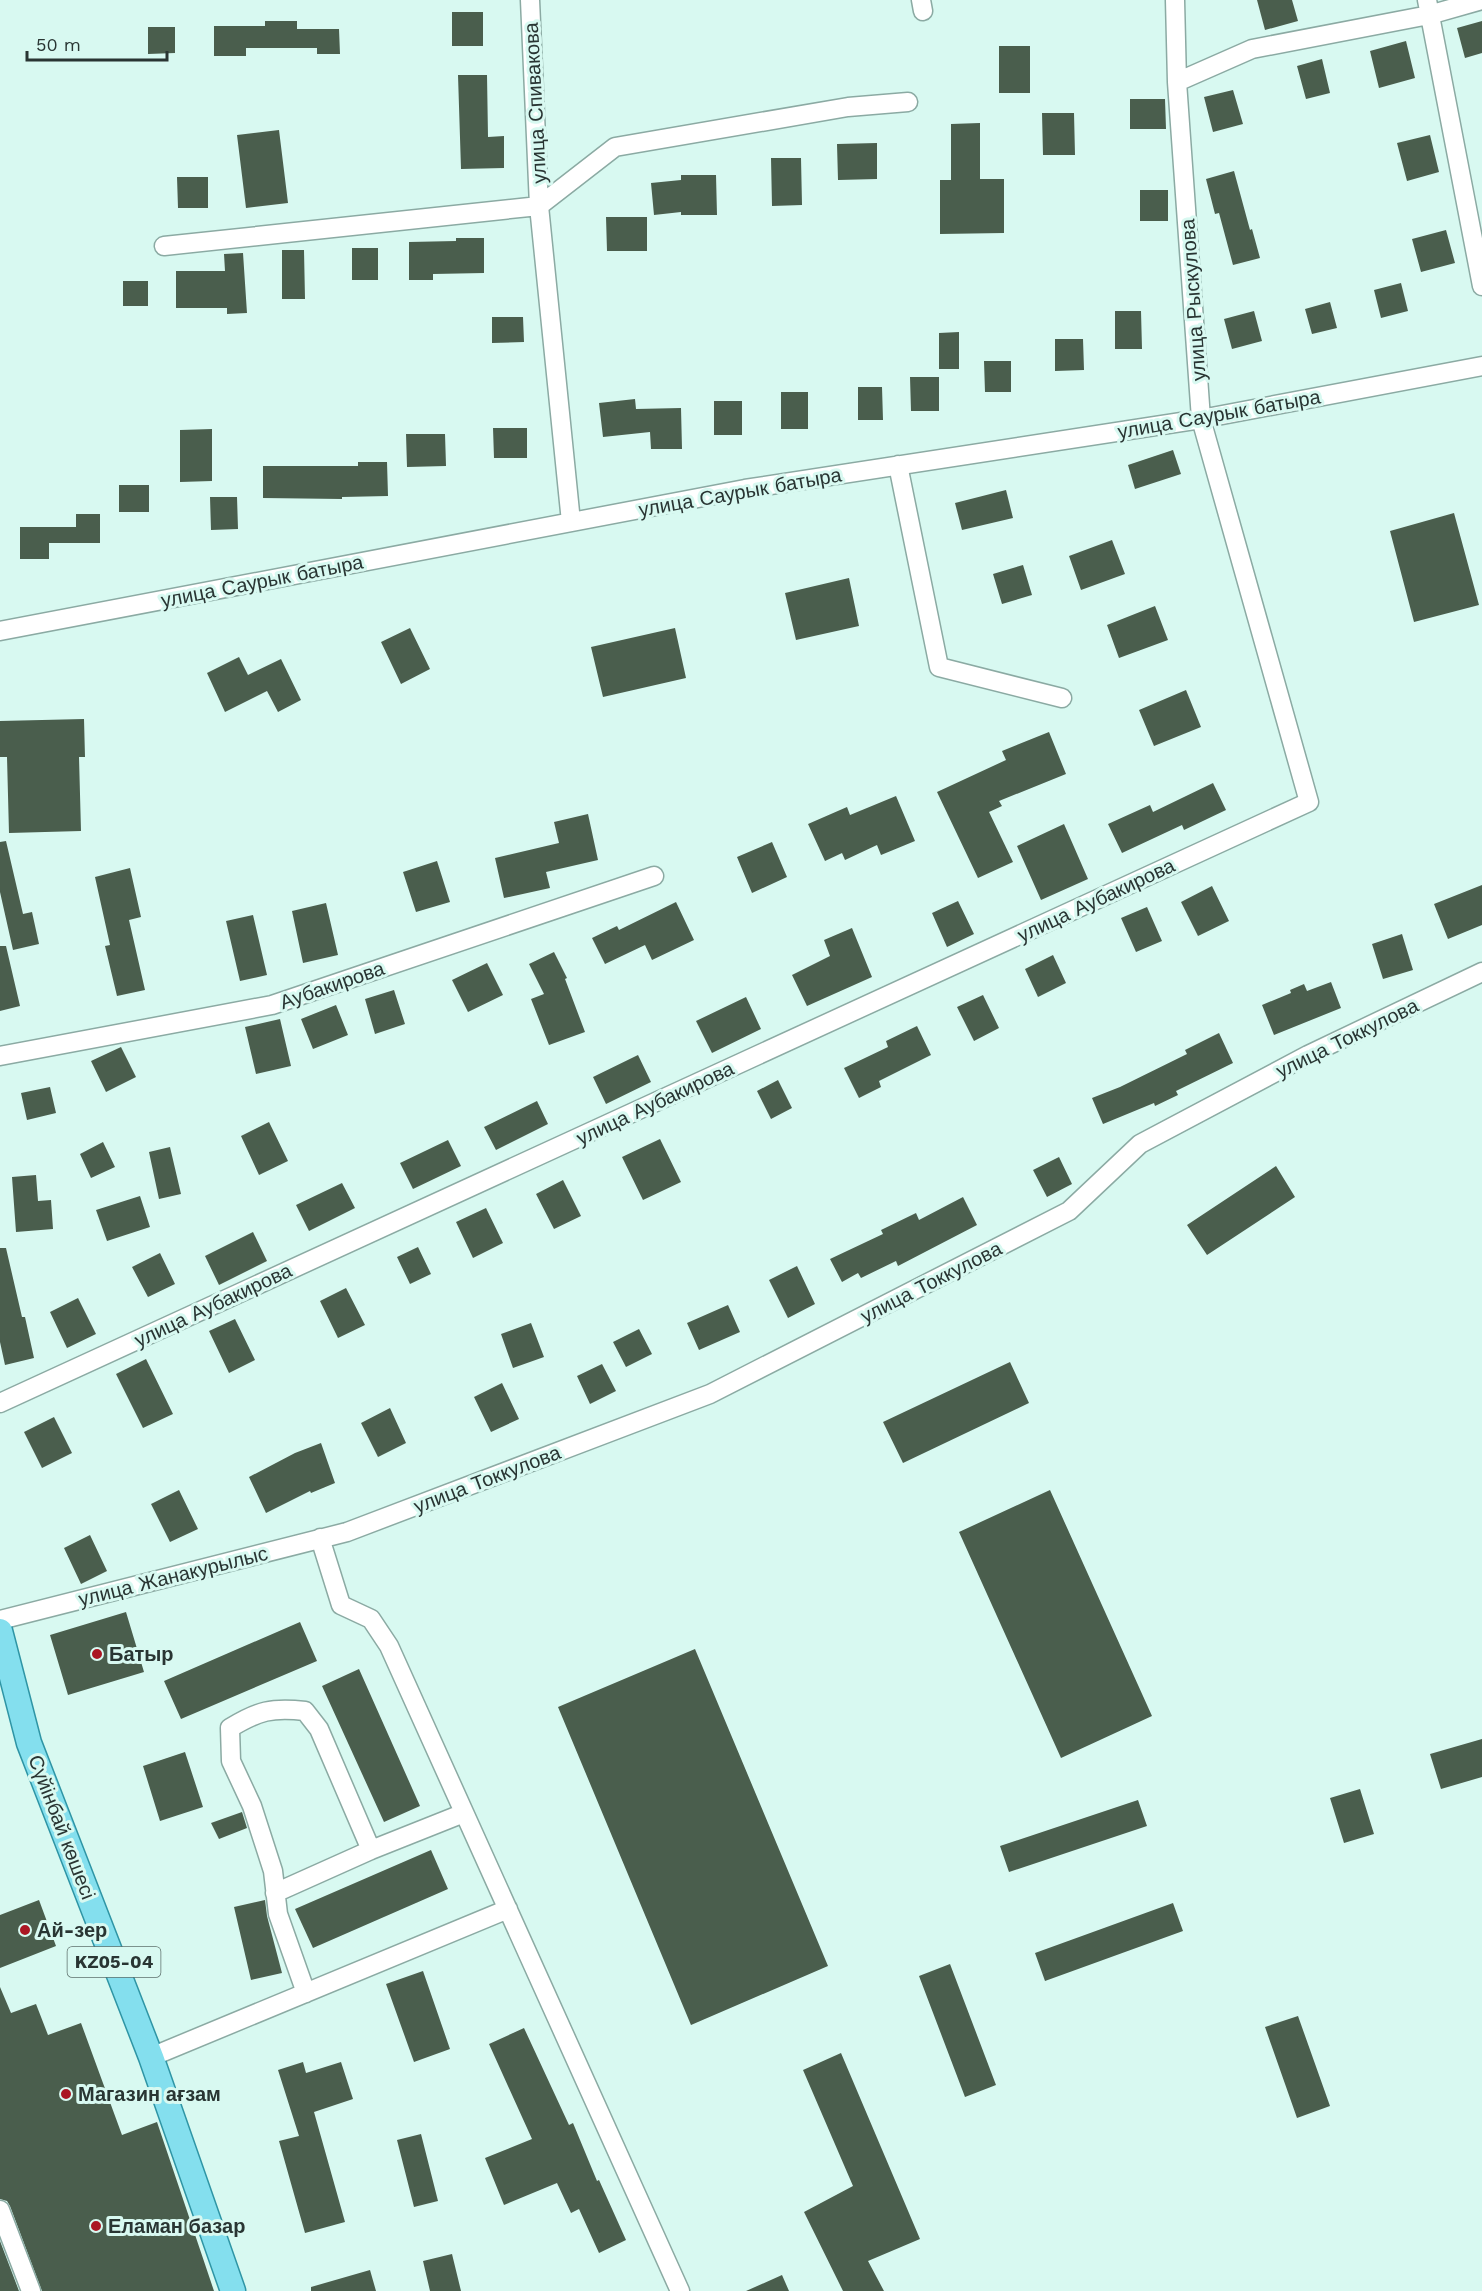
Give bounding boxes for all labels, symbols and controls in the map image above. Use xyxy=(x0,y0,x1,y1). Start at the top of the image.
street label: улица Спивакова xyxy=(519,21,551,184)
scale bar xyxy=(27,24,166,62)
text: 50 m xyxy=(36,34,81,55)
street label: улица Рыскулова xyxy=(1175,217,1211,382)
street label: улица Саурык батыра xyxy=(1116,384,1323,444)
street label: улица Саурык батыра xyxy=(637,462,844,522)
street label: улица Саурык батыра xyxy=(159,549,366,612)
street label: улица Аубакирова xyxy=(1013,853,1179,947)
street label: Аубакирова xyxy=(276,956,388,1014)
street label: улица Токкулова xyxy=(1272,993,1423,1083)
street label: улица Аубакирова xyxy=(572,1056,738,1150)
street label: улица Токкулова xyxy=(856,1236,1006,1328)
street label: улица Аубакирова xyxy=(130,1258,296,1352)
street label: улица Токкулова xyxy=(410,1440,565,1518)
street label: улица Жанакурылыс xyxy=(76,1541,270,1611)
place label: Батыр xyxy=(109,1642,174,1666)
marker: Батыр xyxy=(90,1647,104,1661)
street label: Сүйінбай көшесі xyxy=(23,1751,101,1903)
place label: Ай-зер xyxy=(37,1918,107,1942)
marker: Ай-зер xyxy=(18,1923,32,1937)
road number: KZ05-04 xyxy=(68,1947,160,1977)
place label: Магазин ағзам xyxy=(78,2082,221,2106)
marker: Магазин ағзам xyxy=(59,2087,73,2101)
place label: Еламан базар xyxy=(108,2214,245,2238)
marker: Еламан базар xyxy=(89,2219,103,2233)

